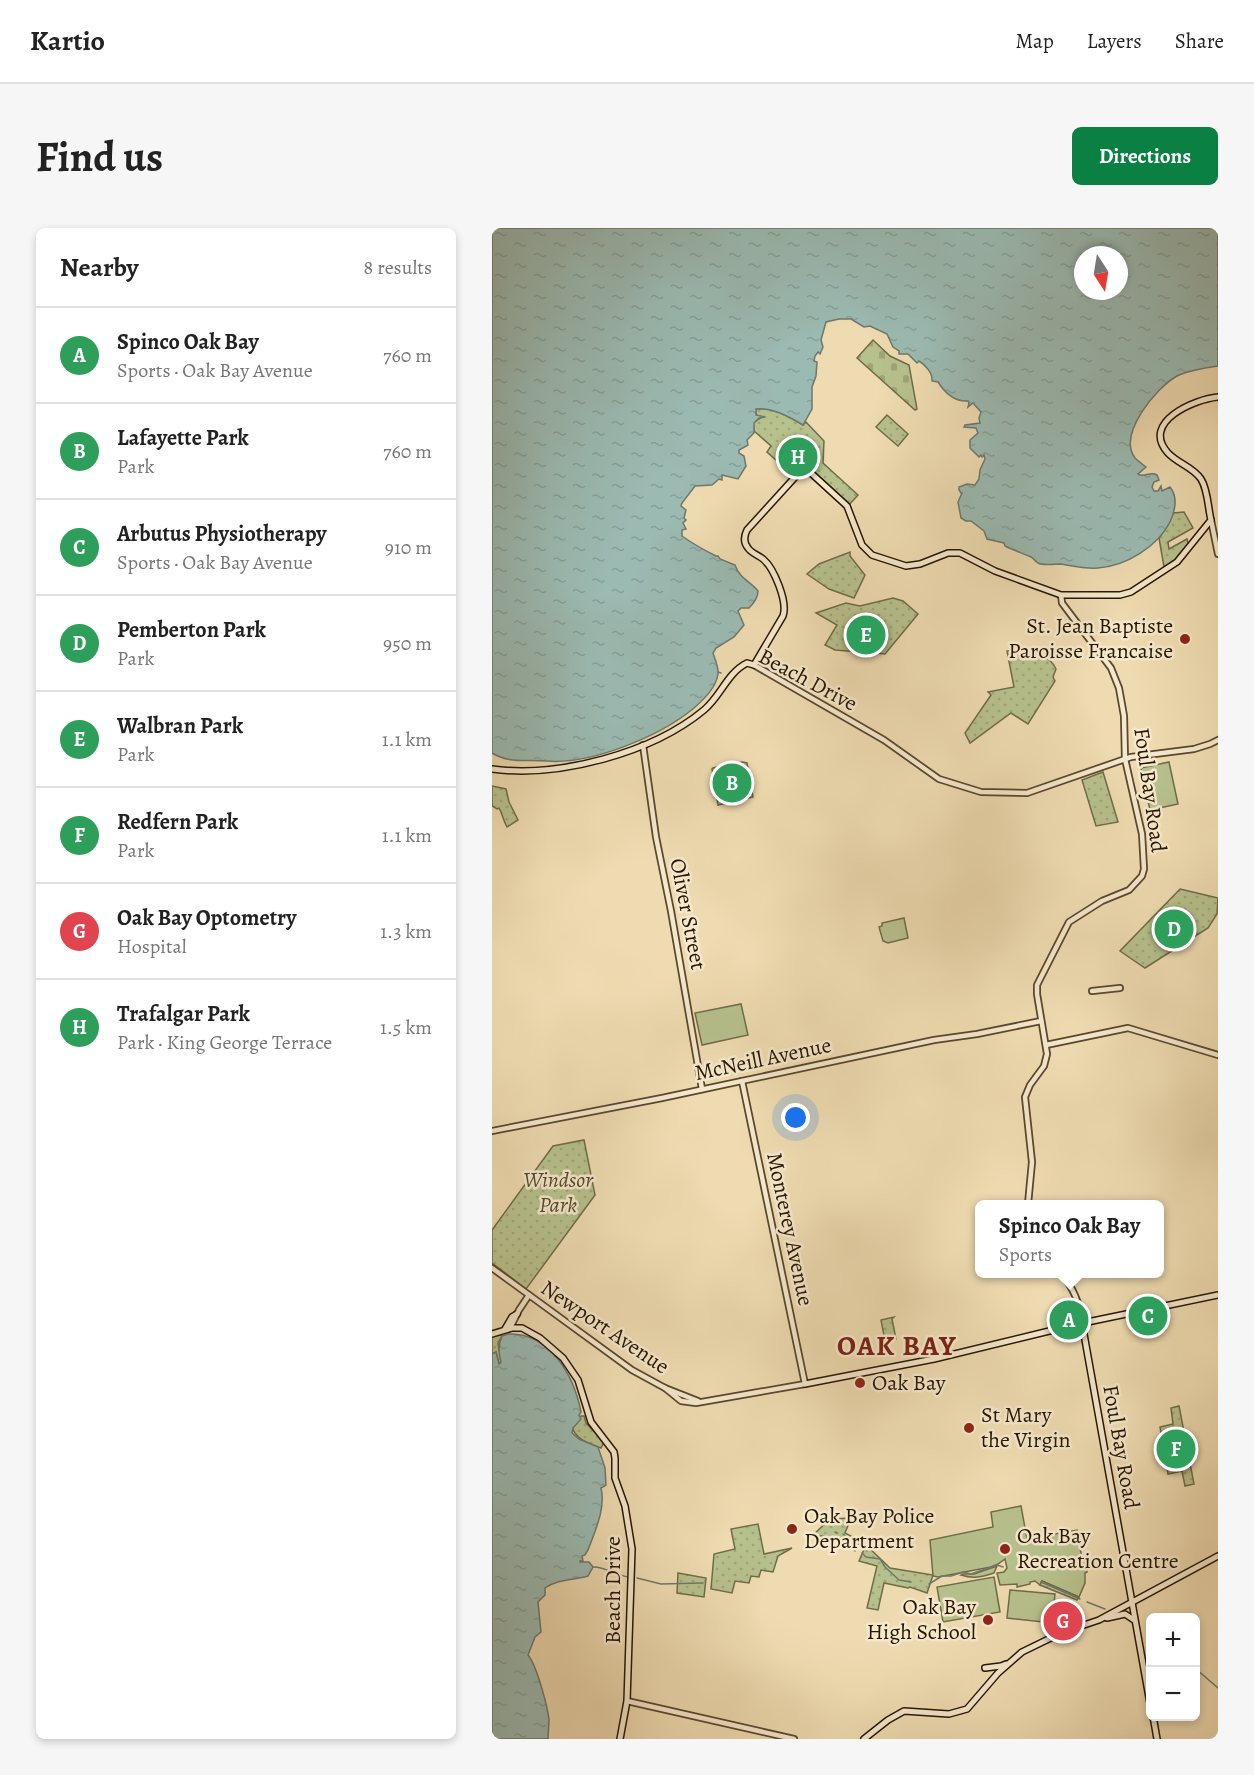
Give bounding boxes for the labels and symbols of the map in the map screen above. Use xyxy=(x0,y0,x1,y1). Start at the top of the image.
north arrow xyxy=(1074,246,1128,300)
pin: H xyxy=(778,434,818,480)
place label: St. Jean Baptiste Paroisse Francaise xyxy=(1008,611,1173,666)
pin: E xyxy=(846,612,886,658)
marker: St. Jean Baptiste Paroisse Francaise xyxy=(1178,632,1192,646)
street label: Beach Drive xyxy=(753,641,863,719)
street label: Foul Bay Road xyxy=(1126,726,1174,855)
pin: B xyxy=(712,760,752,806)
street label: Oliver Street xyxy=(662,856,714,972)
pin: D xyxy=(1154,906,1194,952)
street label: McNeill Avenue xyxy=(692,1030,834,1088)
your location xyxy=(781,1103,810,1132)
street label: Monterey Avenue xyxy=(759,1150,821,1308)
park label: Windsor Park xyxy=(523,1165,594,1220)
street label: Newport Avenue xyxy=(535,1273,675,1381)
pin: C xyxy=(1128,1294,1168,1338)
pin: A xyxy=(1050,1298,1088,1342)
district label: OAK BAY xyxy=(837,1327,957,1365)
place label: Oak Bay xyxy=(872,1368,946,1398)
marker: Oak Bay xyxy=(853,1376,867,1390)
street label: Foul Bay Road xyxy=(1095,1382,1147,1512)
place label: St Mary the Virgin xyxy=(981,1400,1071,1455)
marker: St Mary the Virgin xyxy=(962,1421,976,1435)
pin: F xyxy=(1156,1426,1196,1472)
place label: Oak Bay Police Department xyxy=(804,1501,934,1556)
place label: Oak Bay Recreation Centre xyxy=(1017,1521,1179,1576)
marker: Oak Bay Police Department xyxy=(785,1522,799,1536)
street label: Beach Drive xyxy=(598,1536,628,1644)
marker: Oak Bay Recreation Centre xyxy=(998,1542,1012,1556)
place label: Oak Bay High School xyxy=(867,1592,976,1647)
pin: G xyxy=(1044,1598,1082,1644)
marker: Oak Bay High School xyxy=(981,1613,995,1627)

